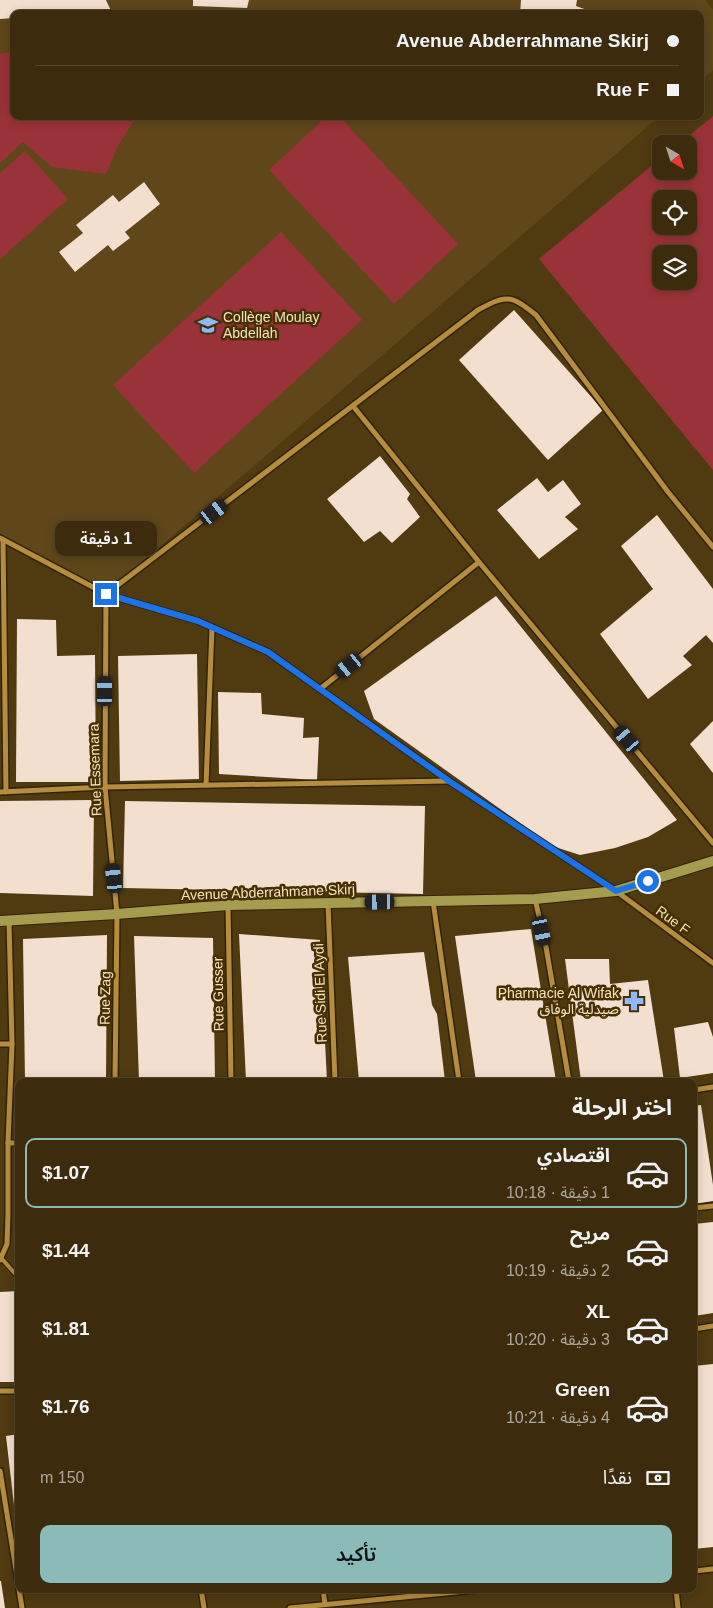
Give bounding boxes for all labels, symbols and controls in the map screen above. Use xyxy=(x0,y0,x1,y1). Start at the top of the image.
text: Avenue Abderrahmane Skirj xyxy=(396,30,649,51)
text: Rue F xyxy=(596,79,649,100)
north arrow xyxy=(652,135,698,180)
map controls xyxy=(652,135,697,290)
button: locate xyxy=(652,190,697,235)
button: layers xyxy=(652,245,697,290)
place label: Collège Moulay Abdellah xyxy=(223,309,320,341)
school or university icon: Collège Moulay Abdellah xyxy=(197,314,219,336)
car xyxy=(197,497,230,527)
callout: 1 دقيقة xyxy=(55,522,157,556)
text: 1 دقيقة xyxy=(80,530,132,547)
route end xyxy=(95,583,117,605)
car xyxy=(332,651,365,681)
car xyxy=(97,676,112,706)
street label: Rue Essemara xyxy=(85,723,105,817)
car xyxy=(611,723,642,755)
car xyxy=(104,862,123,894)
route start xyxy=(637,870,659,892)
street label: Avenue Abderrahmane Skirj xyxy=(181,881,355,903)
car xyxy=(364,894,395,910)
street label: Rue F xyxy=(653,902,693,938)
car xyxy=(531,915,552,947)
street label: Rue Sidi El Aydi xyxy=(310,943,330,1043)
street label: Rue Gusser xyxy=(209,956,227,1031)
street label: Rue Zag xyxy=(97,971,113,1025)
place label: Pharmacie Al Wifak صيدلية الوفاق xyxy=(498,985,620,1018)
pharmacy icon: Pharmacie Al Wifak صيدلية الوفاق xyxy=(623,990,645,1012)
text: اختر الرحلة xyxy=(572,1095,672,1120)
text: اقتصادي xyxy=(537,1145,610,1166)
icon: car xyxy=(625,1151,670,1196)
text: $1.07 xyxy=(42,1162,90,1183)
text: 1 دقيقة · 10:18 xyxy=(506,1184,610,1201)
text: مريح xyxy=(570,1223,610,1244)
icon: car xyxy=(625,1229,670,1274)
text: $1.44 xyxy=(42,1240,90,1261)
text: 2 دقيقة · 10:19 xyxy=(506,1262,610,1279)
text: XL xyxy=(586,1301,610,1322)
icon: car xyxy=(625,1307,670,1352)
text: $1.81 xyxy=(42,1318,90,1339)
text: 3 دقيقة · 10:20 xyxy=(506,1331,610,1348)
text: Green xyxy=(555,1379,610,1400)
icon: car xyxy=(625,1385,670,1430)
text: $1.76 xyxy=(42,1396,90,1417)
text: 4 دقيقة · 10:21 xyxy=(506,1409,610,1426)
icon: cash xyxy=(644,1464,672,1492)
text: نقدًا xyxy=(603,1467,632,1488)
text: 150 m xyxy=(40,1469,84,1486)
button: تأكيد xyxy=(40,1525,672,1583)

